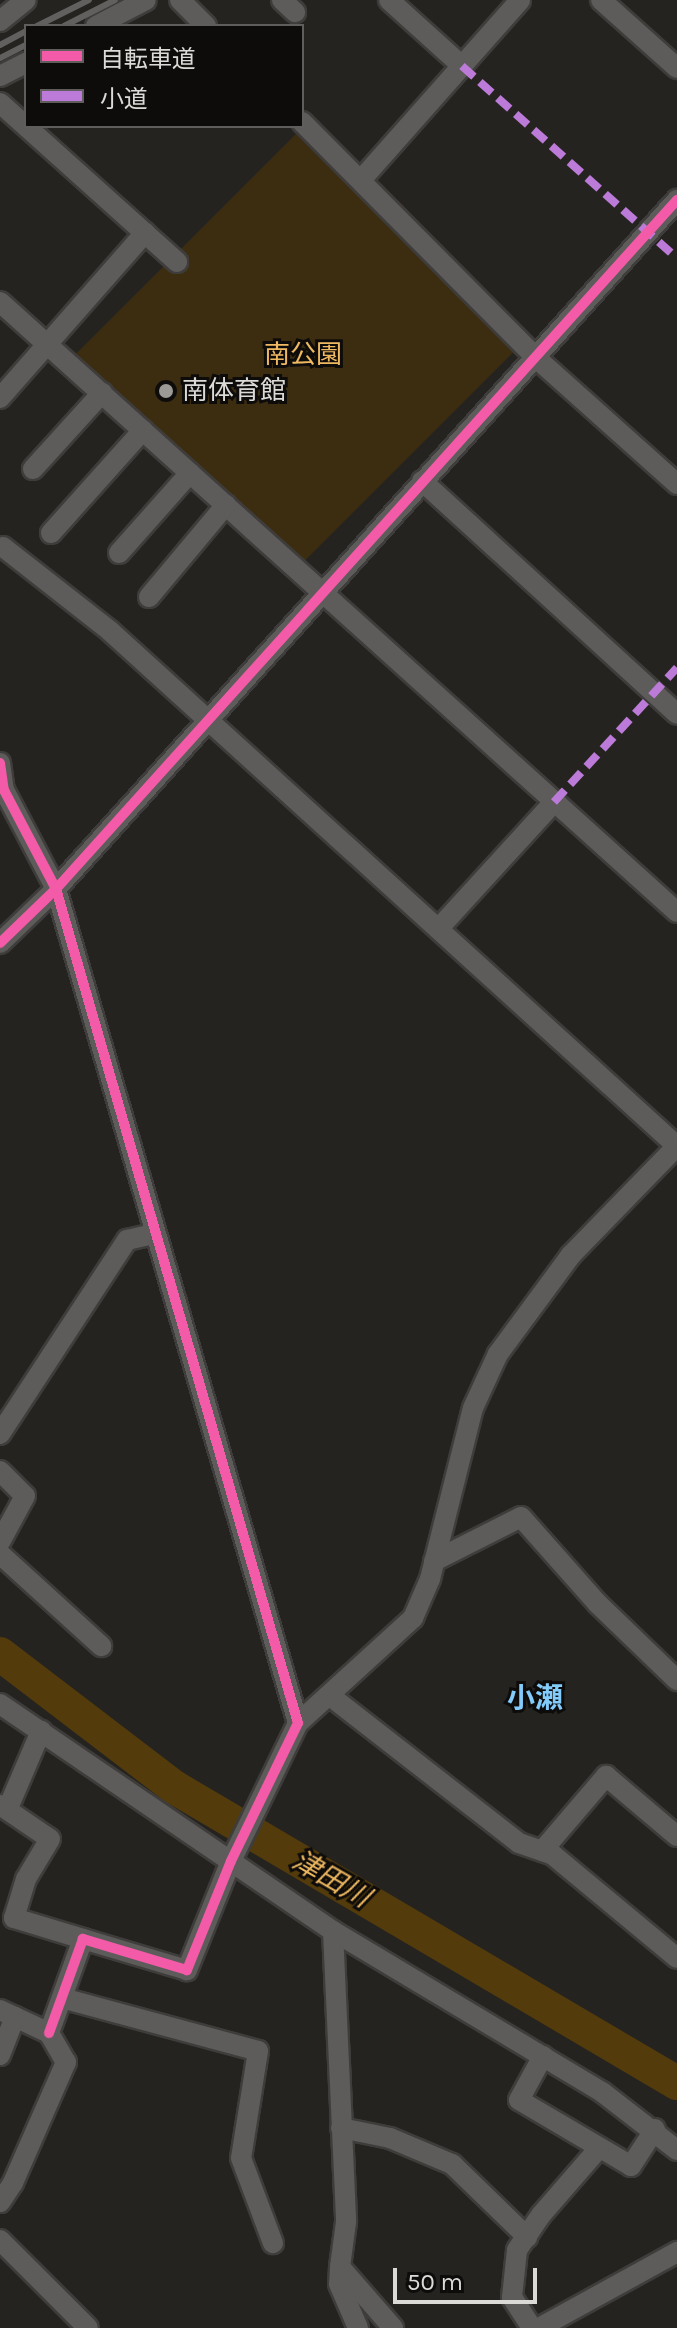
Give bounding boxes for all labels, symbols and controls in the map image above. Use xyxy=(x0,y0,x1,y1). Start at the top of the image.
legend xyxy=(24,24,304,128)
text: 自転車道 xyxy=(100,45,196,73)
text: 小道 xyxy=(100,85,148,113)
park label: 南公園 xyxy=(264,339,342,371)
place label: 南体育館 xyxy=(182,375,286,407)
marker: 南体育館 xyxy=(157,382,175,400)
district label: 小瀬 xyxy=(507,1681,563,1715)
water label: 津田川 xyxy=(286,1843,376,1915)
scale bar xyxy=(397,2252,541,2302)
text: 50 m xyxy=(407,2268,463,2296)

